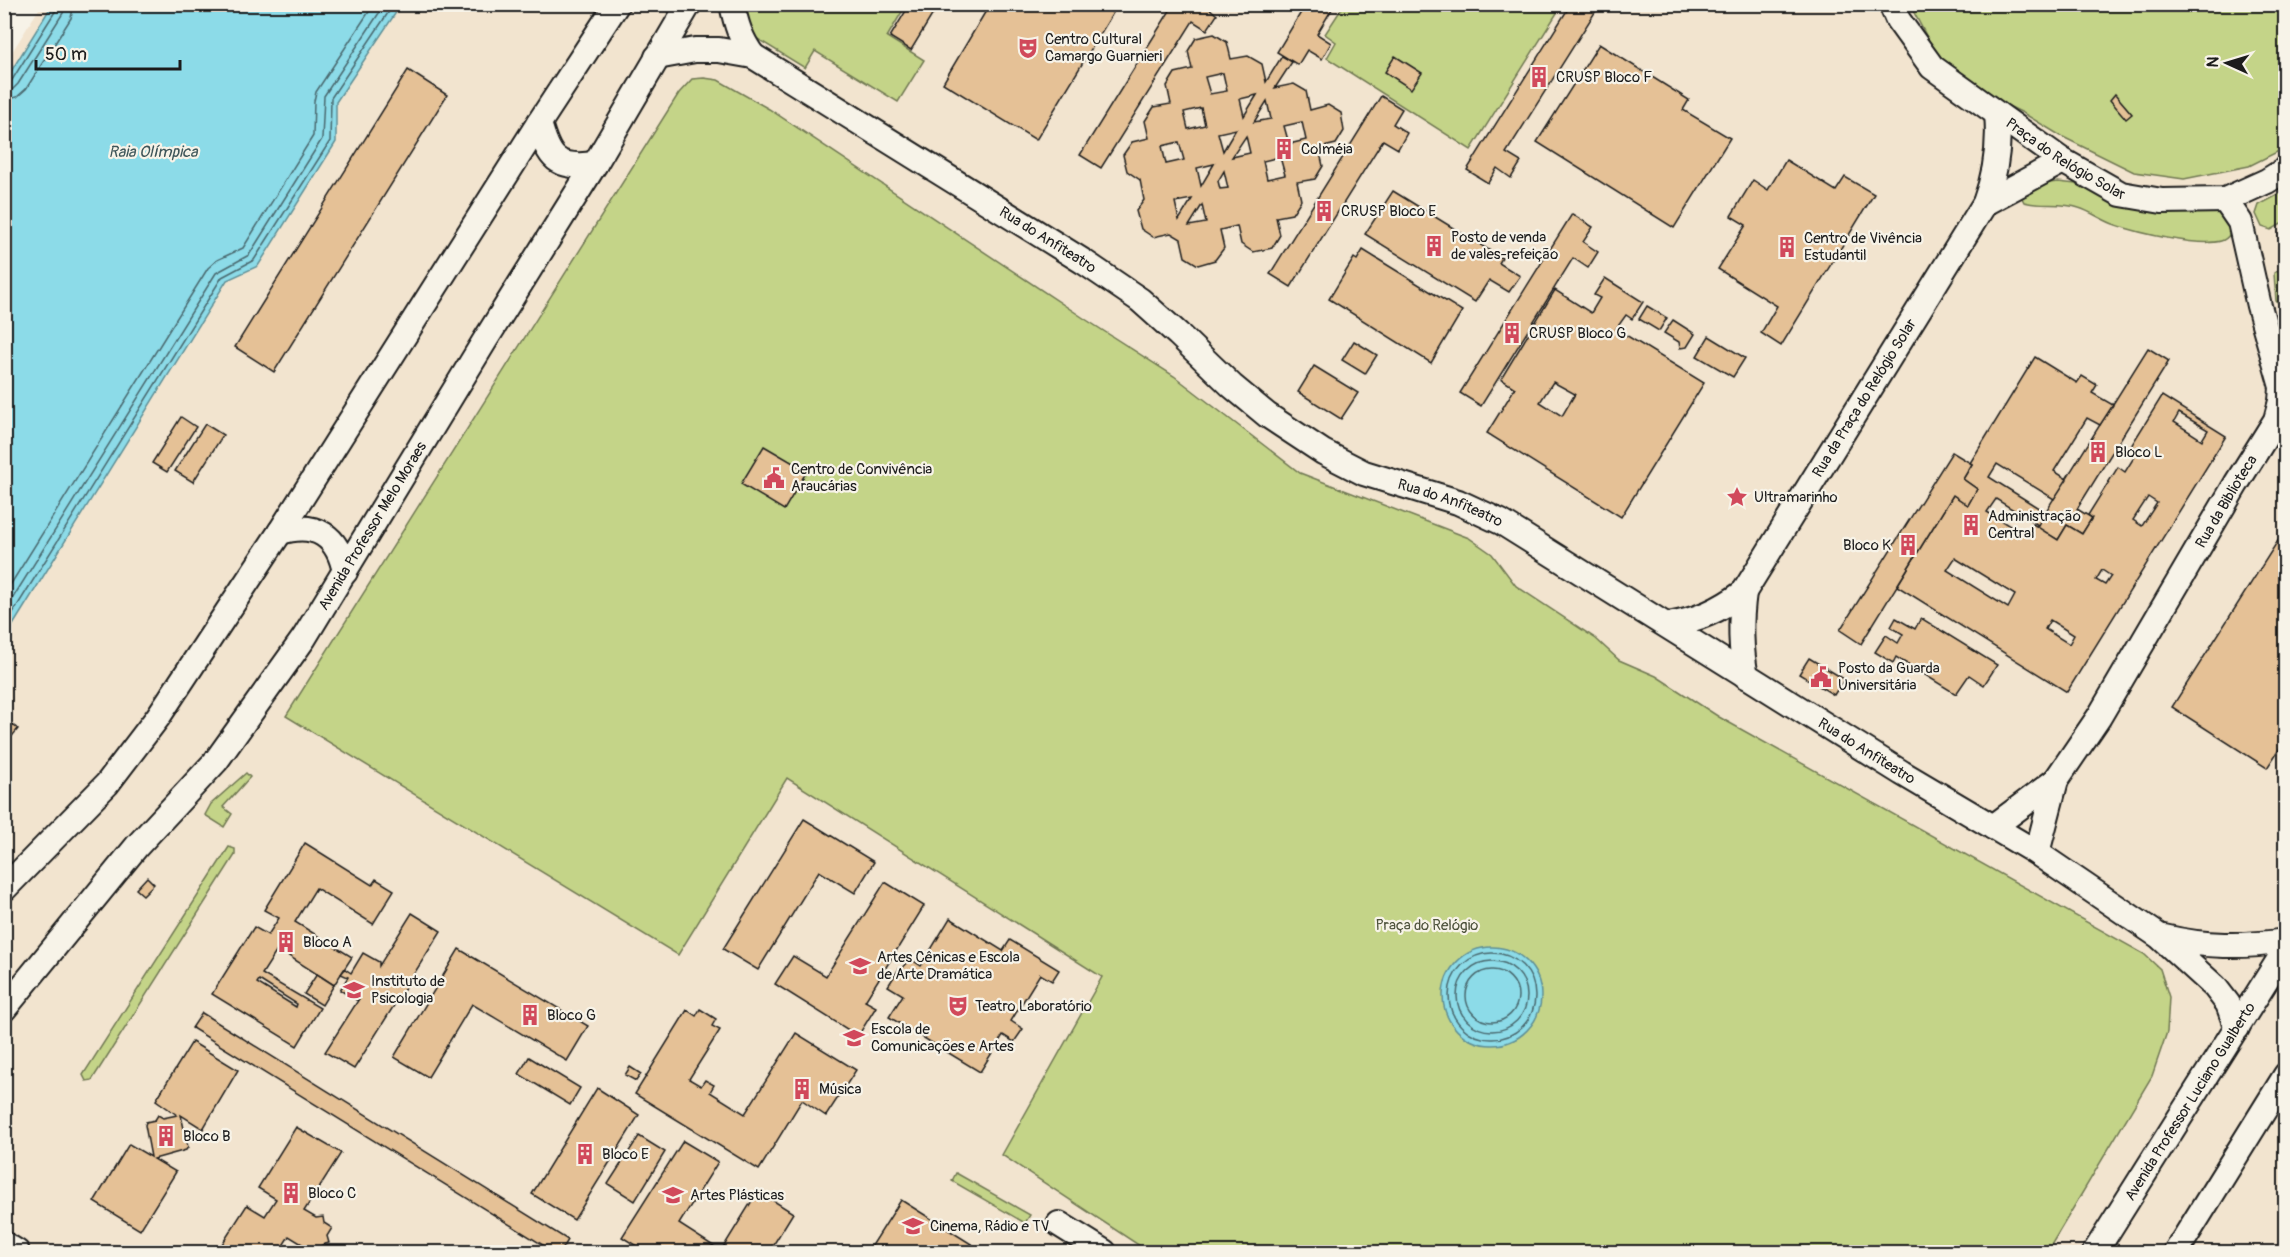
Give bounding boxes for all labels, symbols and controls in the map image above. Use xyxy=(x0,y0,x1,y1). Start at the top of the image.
place label: Centro Cultural Camargo Guarnieri xyxy=(1045,30,1162,66)
scale bar xyxy=(36,33,180,71)
north arrow xyxy=(2197,33,2257,93)
theatre icon: Centro Cultural Camargo Guarnieri xyxy=(1016,36,1040,60)
text: 50 m xyxy=(45,43,87,66)
text: N xyxy=(2203,56,2223,68)
building icon: CRUSP Bloco F xyxy=(1527,65,1551,89)
place label: CRUSP Bloco F xyxy=(1556,68,1652,87)
street label: Praça do Relógio Solar xyxy=(2002,114,2127,204)
building icon: Colméia xyxy=(1272,137,1296,161)
place label: Colméia xyxy=(1301,140,1353,159)
water label: Raia Olímpica xyxy=(108,142,199,162)
building icon: CRUSP Bloco E xyxy=(1312,199,1336,223)
street label: Rua do Anfiteatro xyxy=(996,202,1100,277)
place label: CRUSP Bloco E xyxy=(1341,202,1436,221)
place label: Posto de venda de vales-refeição xyxy=(1451,228,1558,264)
place label: Centro de Vivência Estudantil xyxy=(1804,229,1922,265)
building icon: Posto de venda de vales-refeição xyxy=(1422,234,1446,258)
building icon: Centro de Vivência Estudantil xyxy=(1775,235,1799,259)
street label: Rua da Praça do Relógio Solar xyxy=(1808,315,1921,481)
building icon: CRUSP Bloco G xyxy=(1500,321,1524,345)
place label: CRUSP Bloco G xyxy=(1529,324,1626,343)
street label: Avenida Professor Melo Moraes xyxy=(314,438,431,614)
building icon: Bloco L xyxy=(2086,440,2110,464)
place label: Bloco L xyxy=(2115,443,2163,462)
street label: Rua da Biblioteca xyxy=(2191,451,2261,551)
place label: Centro de Convivência Araucárias xyxy=(791,460,932,496)
public building icon: Centro de Convivência Araucárias xyxy=(762,466,786,490)
street label: Rua do Anfiteatro xyxy=(1395,474,1506,531)
place icon: Ultramarinho xyxy=(1725,485,1749,509)
place label: Ultramarinho xyxy=(1754,488,1838,507)
place label: Administração Central xyxy=(1988,507,2081,543)
building icon: Administração Central xyxy=(1959,513,1983,537)
building icon: Bloco K xyxy=(1896,533,1920,557)
place label: Bloco K xyxy=(1843,536,1891,555)
place label: Posto da Guarda Universitária xyxy=(1838,659,1940,695)
public building icon: Posto da Guarda Universitária xyxy=(1809,665,1833,689)
street label: Rua do Anfiteatro xyxy=(1815,713,1919,788)
park label: Praça do Relógio xyxy=(1376,916,1478,935)
building icon: Bloco A xyxy=(274,930,298,954)
place label: Bloco A xyxy=(303,933,352,952)
place label: Artes Cênicas e Escola de Arte Dramática xyxy=(877,948,1020,984)
school or university icon: Artes Cênicas e Escola de Arte Dramática xyxy=(848,954,872,978)
place label: Instituto de Psicologia xyxy=(371,972,445,1008)
school or university icon: Instituto de Psicologia xyxy=(342,978,366,1002)
theatre icon: Teatro Laboratório xyxy=(946,994,970,1018)
place label: Teatro Laboratório xyxy=(975,997,1092,1016)
street label: Avenida Professor Luciano Gualberto xyxy=(2120,999,2259,1204)
building icon: Bloco G xyxy=(518,1003,542,1027)
place label: Bloco G xyxy=(547,1006,596,1025)
place label: Escola de Comunicações e Artes xyxy=(871,1020,1014,1056)
school or university icon: Escola de Comunicações e Artes xyxy=(842,1026,866,1050)
building icon: Música xyxy=(790,1077,814,1101)
place label: Música xyxy=(819,1080,862,1099)
building icon: Bloco B xyxy=(154,1124,178,1148)
place label: Bloco B xyxy=(183,1127,231,1146)
building icon: Bloco E xyxy=(573,1142,597,1166)
place label: Bloco E xyxy=(602,1145,649,1164)
building icon: Bloco C xyxy=(279,1181,303,1205)
school or university icon: Artes Plásticas xyxy=(661,1183,685,1207)
place label: Bloco C xyxy=(308,1184,356,1203)
place label: Artes Plásticas xyxy=(690,1186,784,1205)
school or university icon: Cinema, Rádio e TV xyxy=(901,1214,925,1238)
place label: Cinema, Rádio e TV xyxy=(930,1217,1050,1236)

